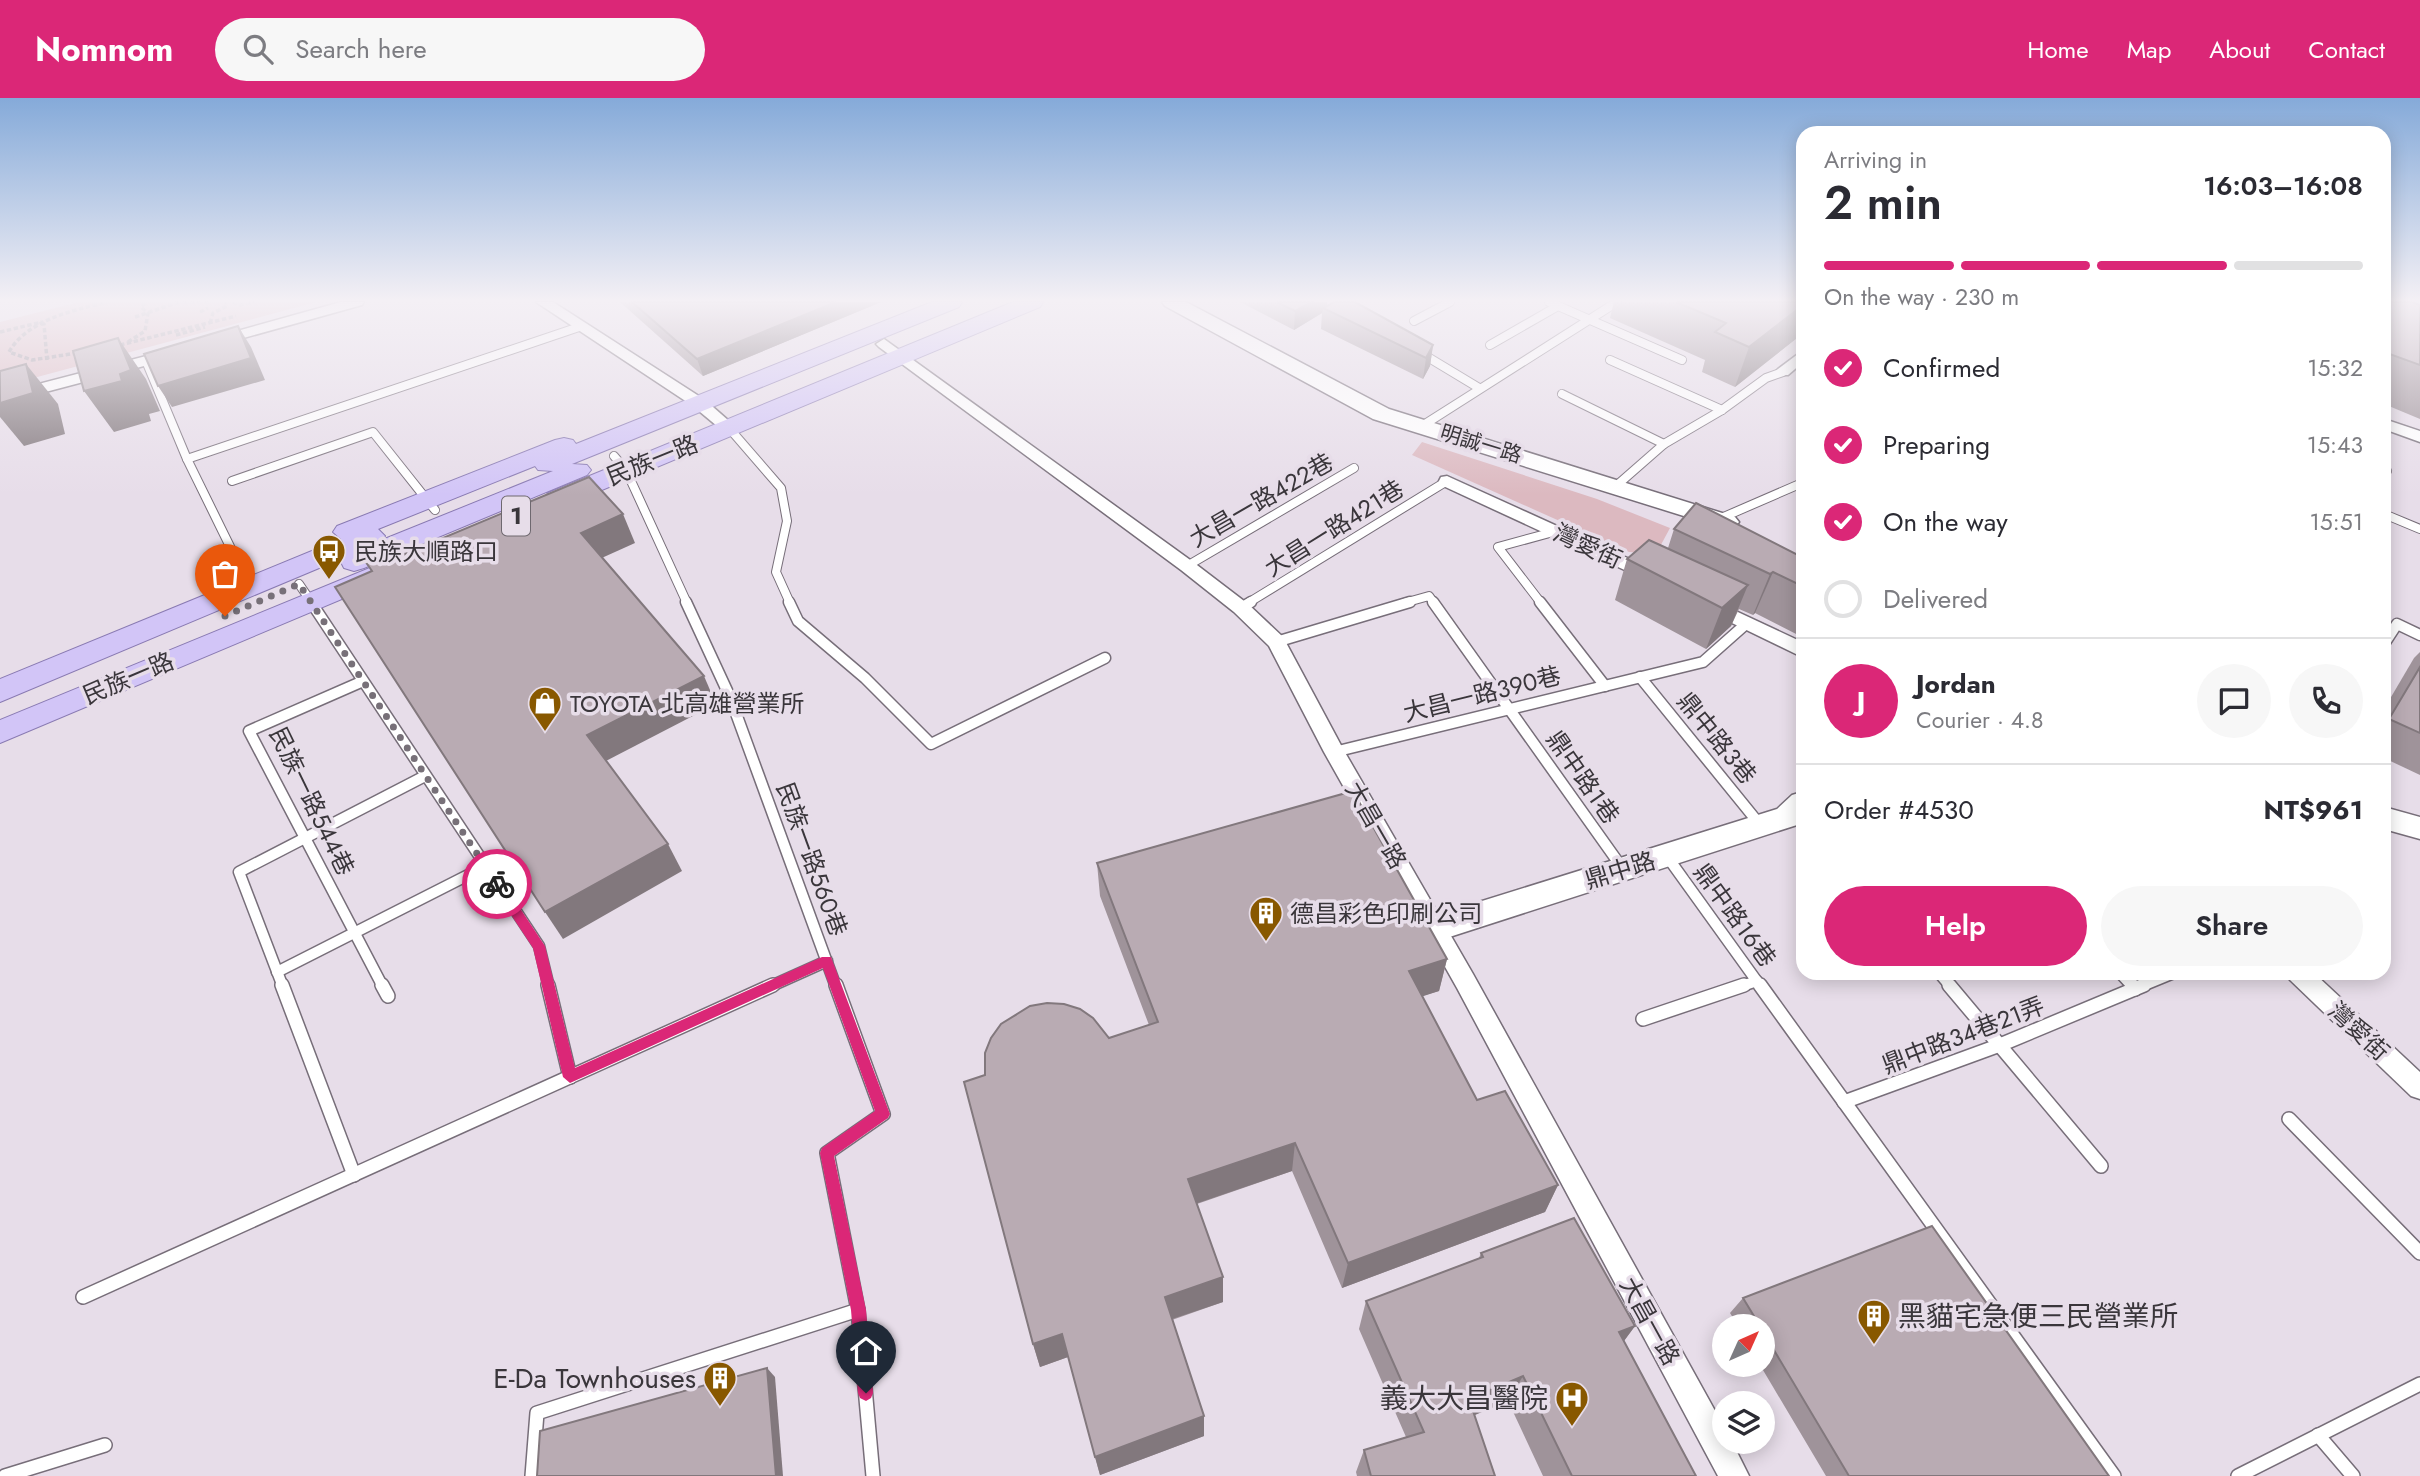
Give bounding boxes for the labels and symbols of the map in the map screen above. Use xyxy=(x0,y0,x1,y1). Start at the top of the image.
street label: 明誠一路 xyxy=(1436,417,1526,471)
street label: 民族一路 xyxy=(601,426,703,494)
street label: 大昌一路422巷 xyxy=(1182,445,1340,555)
street label: 大昌一路421巷 xyxy=(1258,471,1410,585)
road number: 1 xyxy=(502,496,530,536)
street label: 灣愛街 xyxy=(1548,515,1628,577)
bus stop icon: 民族大順路口 xyxy=(310,532,348,581)
place label: 民族大順路口 xyxy=(354,534,498,569)
pin xyxy=(195,544,255,616)
street label: 民族一路 xyxy=(77,643,179,713)
street label: 大昌一路390巷 xyxy=(1399,658,1565,730)
shop icon: TOYOTA 北高雄營業所 xyxy=(526,684,564,733)
street label: 鼎中路3巷 xyxy=(1669,685,1765,791)
place label: TOYOTA 北高雄營業所 xyxy=(570,686,805,721)
street label: 民族一路544巷 xyxy=(261,721,363,881)
street label: 鼎中路1巷 xyxy=(1538,723,1628,831)
street label: 大昌一路 xyxy=(1337,775,1415,875)
street label: 民族一路560巷 xyxy=(768,777,856,941)
street label: 鼎中路 xyxy=(1580,843,1660,897)
courier xyxy=(462,849,532,919)
street label: 鼎中路16巷 xyxy=(1685,856,1785,974)
building icon: 德昌彩色印刷公司 xyxy=(1247,894,1285,943)
place label: 德昌彩色印刷公司 xyxy=(1290,896,1482,931)
street label: 鼎中路34巷21弄 xyxy=(1877,988,2049,1082)
street label: 灣愛街 xyxy=(2321,994,2397,1068)
street label: 大昌一路 xyxy=(1611,1271,1689,1371)
place label: 黑貓宅急便三民營業所 xyxy=(1898,1296,2178,1337)
building icon: 黑貓宅急便三民營業所 xyxy=(1855,1297,1893,1346)
north arrow xyxy=(1712,1314,1774,1377)
pin xyxy=(836,1321,896,1393)
place label: E-Da Townhouses xyxy=(493,1358,696,1399)
building icon: E-Da Townhouses xyxy=(701,1359,739,1408)
place label: 義大大昌醫院 xyxy=(1380,1378,1548,1419)
hospital icon: 義大大昌醫院 xyxy=(1553,1379,1591,1428)

